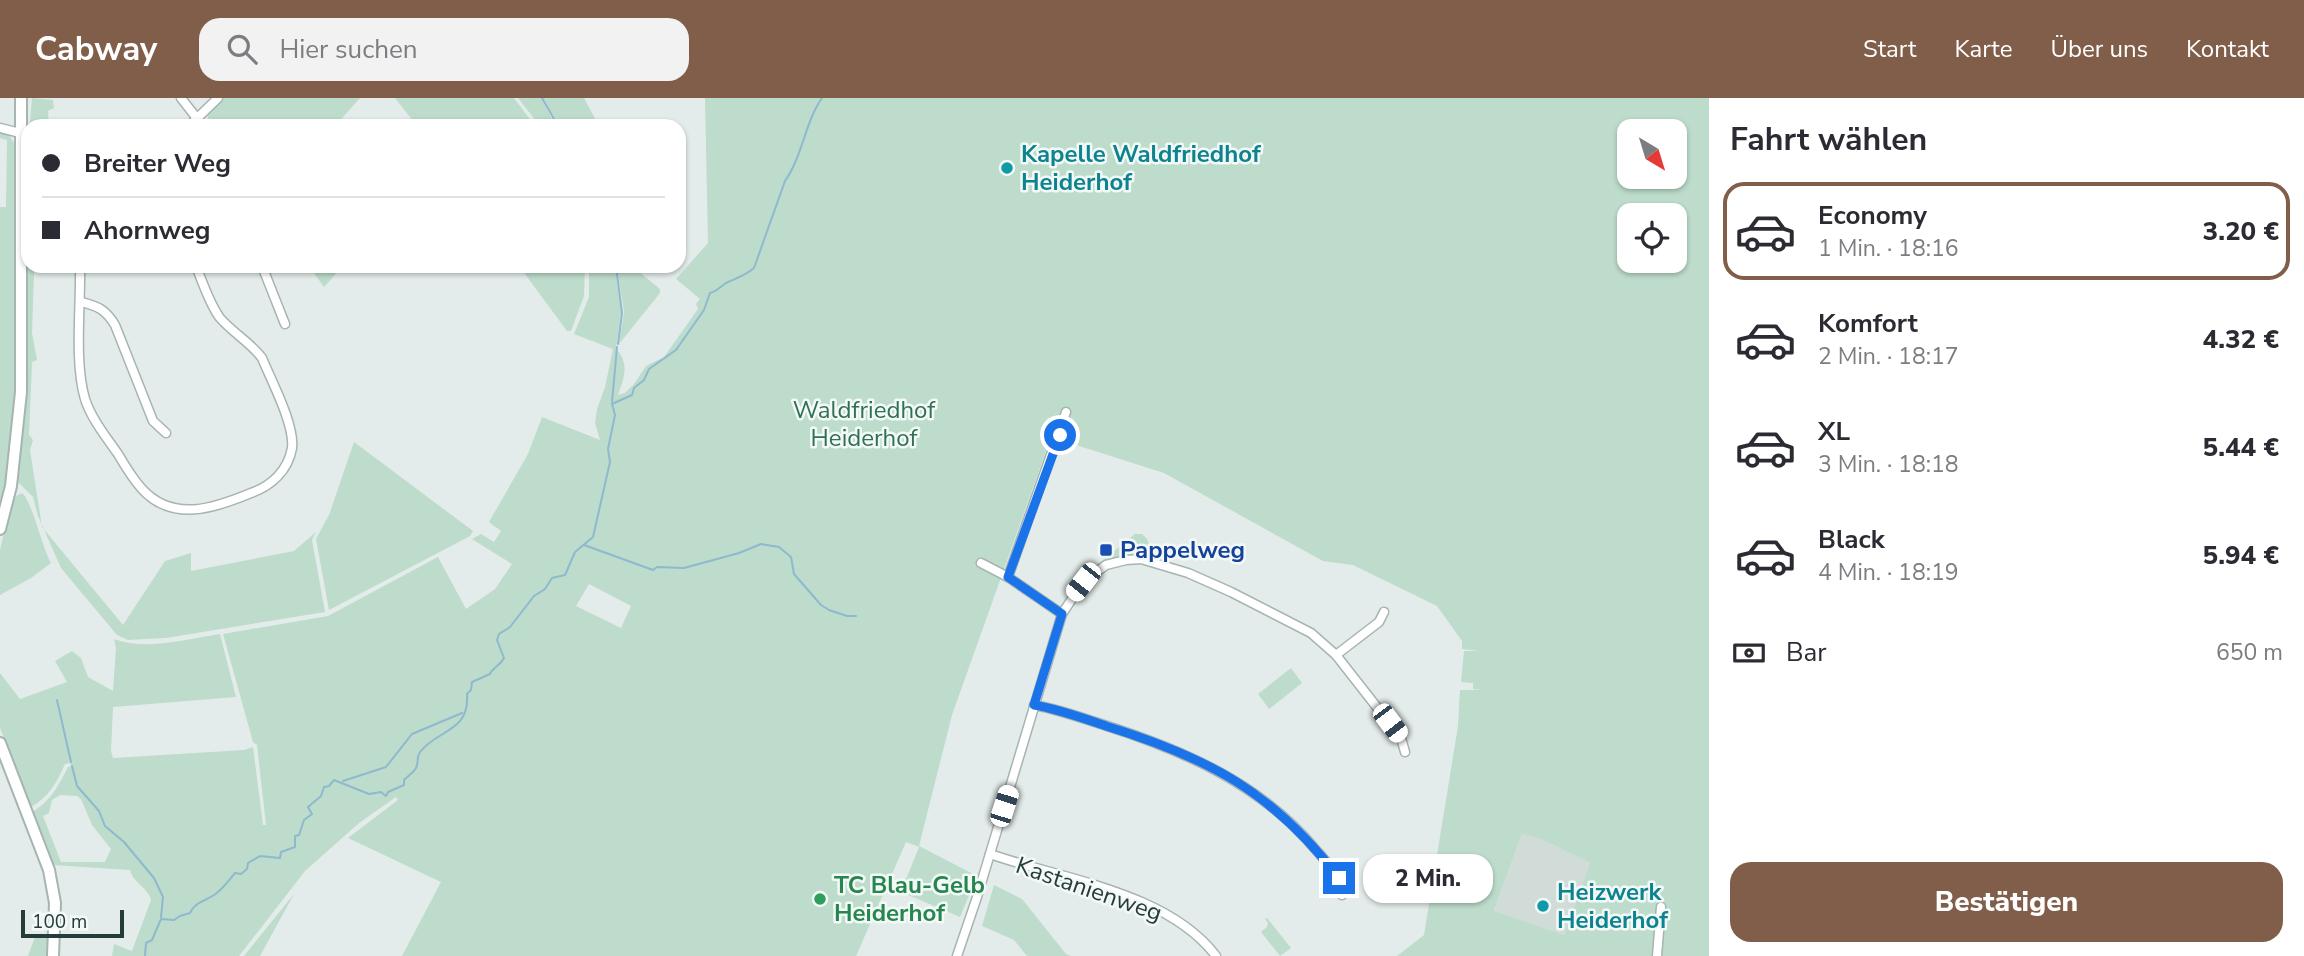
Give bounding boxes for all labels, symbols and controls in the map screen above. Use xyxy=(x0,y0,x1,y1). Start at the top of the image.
search box xyxy=(199,18,689,81)
text: Cabway xyxy=(35,27,157,72)
icon: search xyxy=(223,30,261,68)
text: Hier suchen xyxy=(279,32,418,67)
text: Start xyxy=(1863,33,1916,65)
text: Karte xyxy=(1954,33,2012,65)
text: Über uns xyxy=(2050,33,2148,65)
text: Kontakt xyxy=(2186,33,2269,65)
text: Fahrt wählen xyxy=(1730,118,1927,161)
north arrow xyxy=(1617,119,1687,189)
map controls xyxy=(1617,119,1687,273)
place label: Kapelle Waldfriedhof Heiderhof xyxy=(1021,138,1262,198)
text: Breiter Weg xyxy=(84,146,231,181)
marker: Kapelle Waldfriedhof Heiderhof xyxy=(999,160,1015,176)
text: Economy xyxy=(1818,198,1927,233)
icon: car xyxy=(1734,200,1797,263)
button: locate xyxy=(1617,203,1687,273)
text: Ahornweg xyxy=(84,213,211,248)
text: 3.20 € xyxy=(2203,214,2279,249)
text: 1 Min. · 18:16 xyxy=(1818,233,1959,264)
text: Komfort xyxy=(1818,306,1918,341)
icon: car xyxy=(1734,308,1797,371)
text: 4.32 € xyxy=(2203,322,2279,357)
text: 2 Min. · 18:17 xyxy=(1818,341,1959,372)
park label: Waldfriedhof Heiderhof xyxy=(793,394,936,454)
text: XL xyxy=(1818,414,1850,449)
icon: car xyxy=(1734,416,1797,479)
route start xyxy=(1044,419,1076,451)
text: 5.44 € xyxy=(2203,430,2279,465)
text: 3 Min. · 18:18 xyxy=(1818,449,1959,480)
text: Black xyxy=(1818,522,1885,557)
icon: car xyxy=(1734,524,1797,587)
place label: Pappelweg xyxy=(1120,534,1245,566)
text: 5.94 € xyxy=(2203,538,2279,573)
marker: Pappelweg xyxy=(1098,542,1114,558)
text: 4 Min. · 18:19 xyxy=(1818,557,1959,588)
car xyxy=(1062,559,1105,605)
icon: cash xyxy=(1730,634,1768,672)
text: Bar xyxy=(1786,635,1827,670)
text: 650 m xyxy=(2216,637,2283,668)
car xyxy=(1369,700,1412,746)
car xyxy=(988,783,1021,829)
street label: Kastanienweg xyxy=(1012,849,1166,929)
callout: 2 Min. xyxy=(1364,854,1493,902)
route end xyxy=(1323,862,1355,894)
button: Bestätigen xyxy=(1730,862,2283,942)
text: 2 Min. xyxy=(1395,863,1461,894)
place label: TC Blau-Gelb Heiderhof xyxy=(834,869,985,929)
place label: Heizwerk Heiderhof xyxy=(1557,876,1669,936)
marker: TC Blau-Gelb Heiderhof xyxy=(812,891,828,907)
marker: Heizwerk Heiderhof xyxy=(1535,898,1551,914)
scale bar xyxy=(21,907,124,939)
text: 100 m xyxy=(32,909,87,935)

